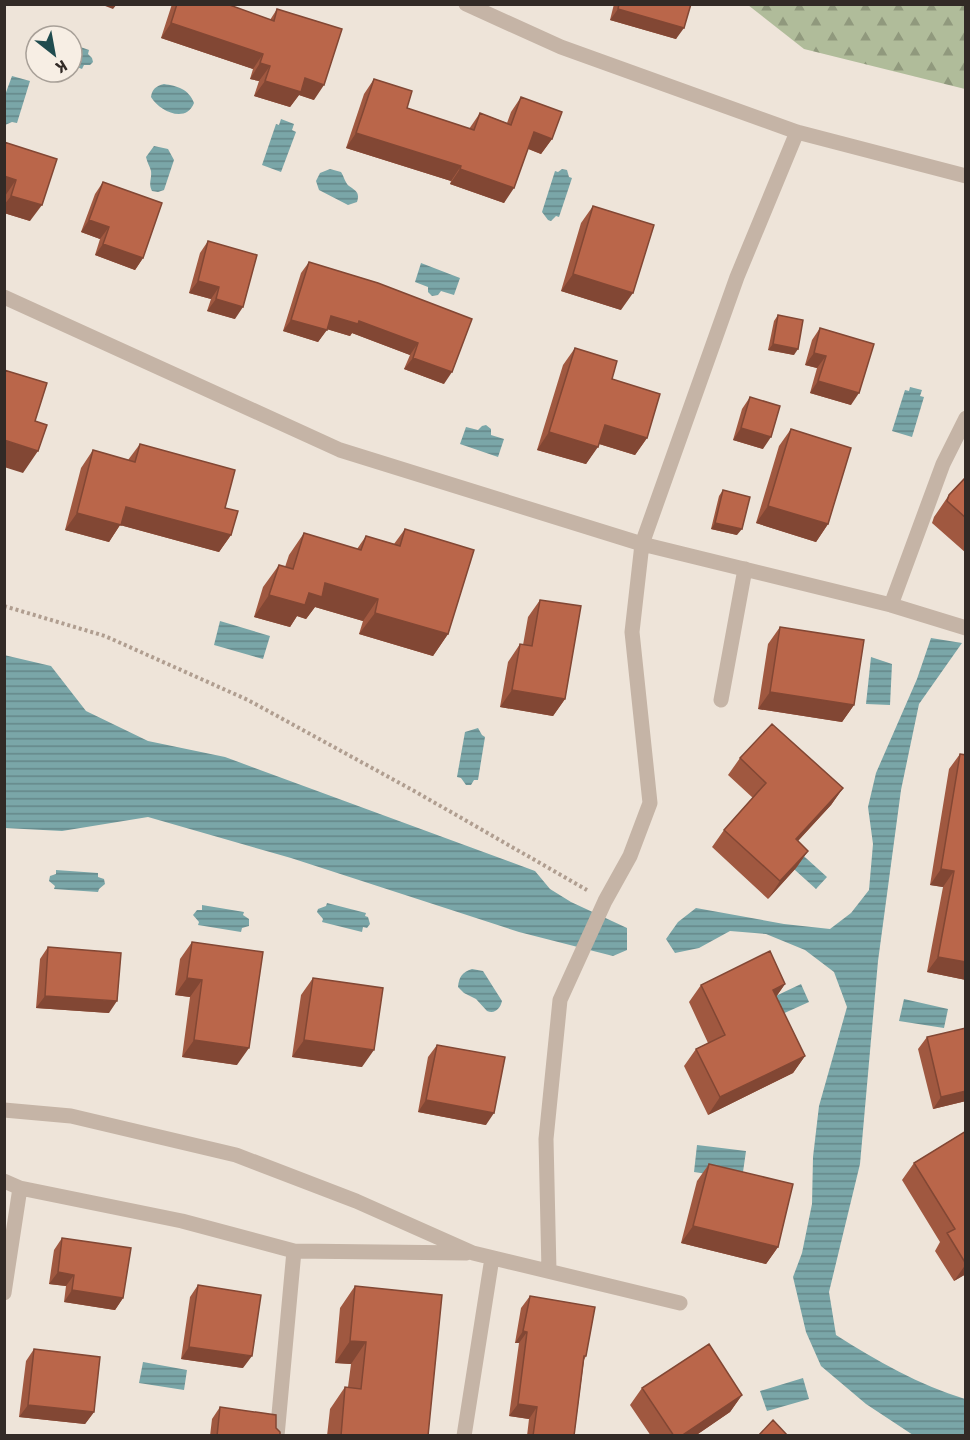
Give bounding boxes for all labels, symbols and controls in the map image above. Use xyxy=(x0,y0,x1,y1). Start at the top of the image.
north arrow xyxy=(24,24,84,84)
text: K xyxy=(52,55,71,77)

